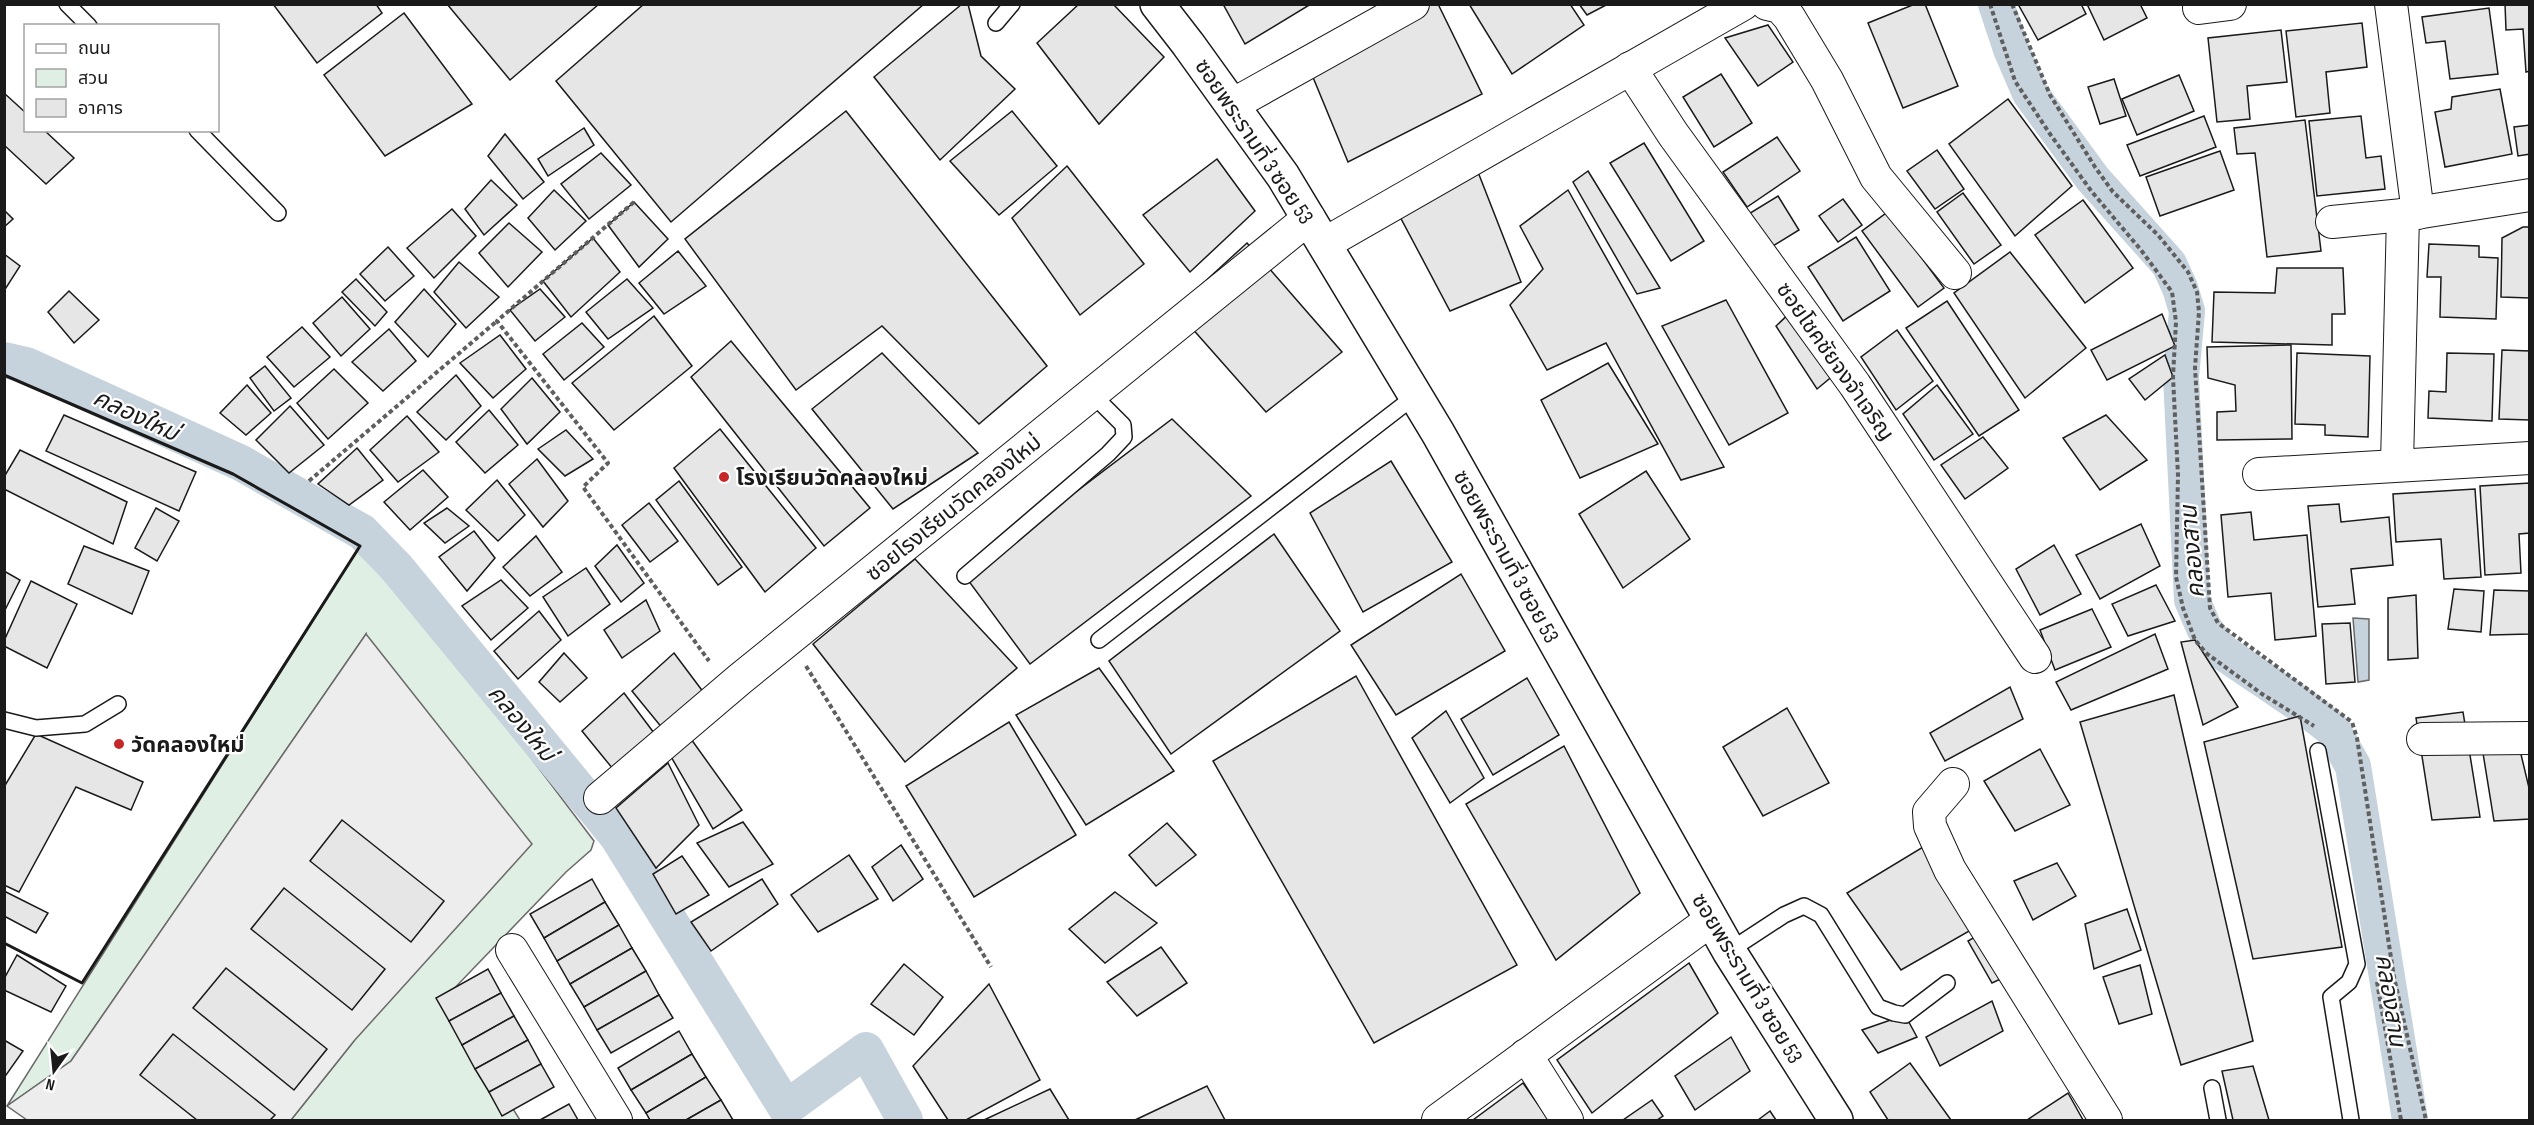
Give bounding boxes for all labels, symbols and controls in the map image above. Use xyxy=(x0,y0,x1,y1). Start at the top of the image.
legend xyxy=(24,24,219,132)
text: ถนน xyxy=(78,38,111,59)
street label: ซอยพระรามที่ 3 ซอย 53 xyxy=(1188,52,1322,230)
text: สวน xyxy=(78,68,108,89)
text: อาคาร xyxy=(78,98,123,119)
street label: ซอยโชคชัยจงจำเจริญ xyxy=(1770,277,1900,446)
water label: คลองใหม่ xyxy=(88,383,186,449)
street label: ซอยโรงเรียนวัดคลองใหม่ xyxy=(861,429,1047,587)
street label: ซอยพระรามที่ 3 ซอย 53 xyxy=(1447,464,1567,648)
place label: โรงเรียนวัดคลองใหม่ xyxy=(736,465,928,492)
marker: โรงเรียนวัดคลองใหม่ xyxy=(717,470,731,484)
water label: คลองสาน xyxy=(2174,503,2211,600)
water label: คลองใหม่ xyxy=(481,679,564,770)
place label: วัดคลองใหม่ xyxy=(131,732,245,759)
marker: วัดคลองใหม่ xyxy=(112,737,126,751)
street label: ซอยพระรามที่ 3 ซอย 53 xyxy=(1685,887,1811,1069)
water label: คลองสาน xyxy=(2369,952,2412,1050)
north arrow xyxy=(24,1041,84,1101)
text: N xyxy=(44,1074,57,1094)

